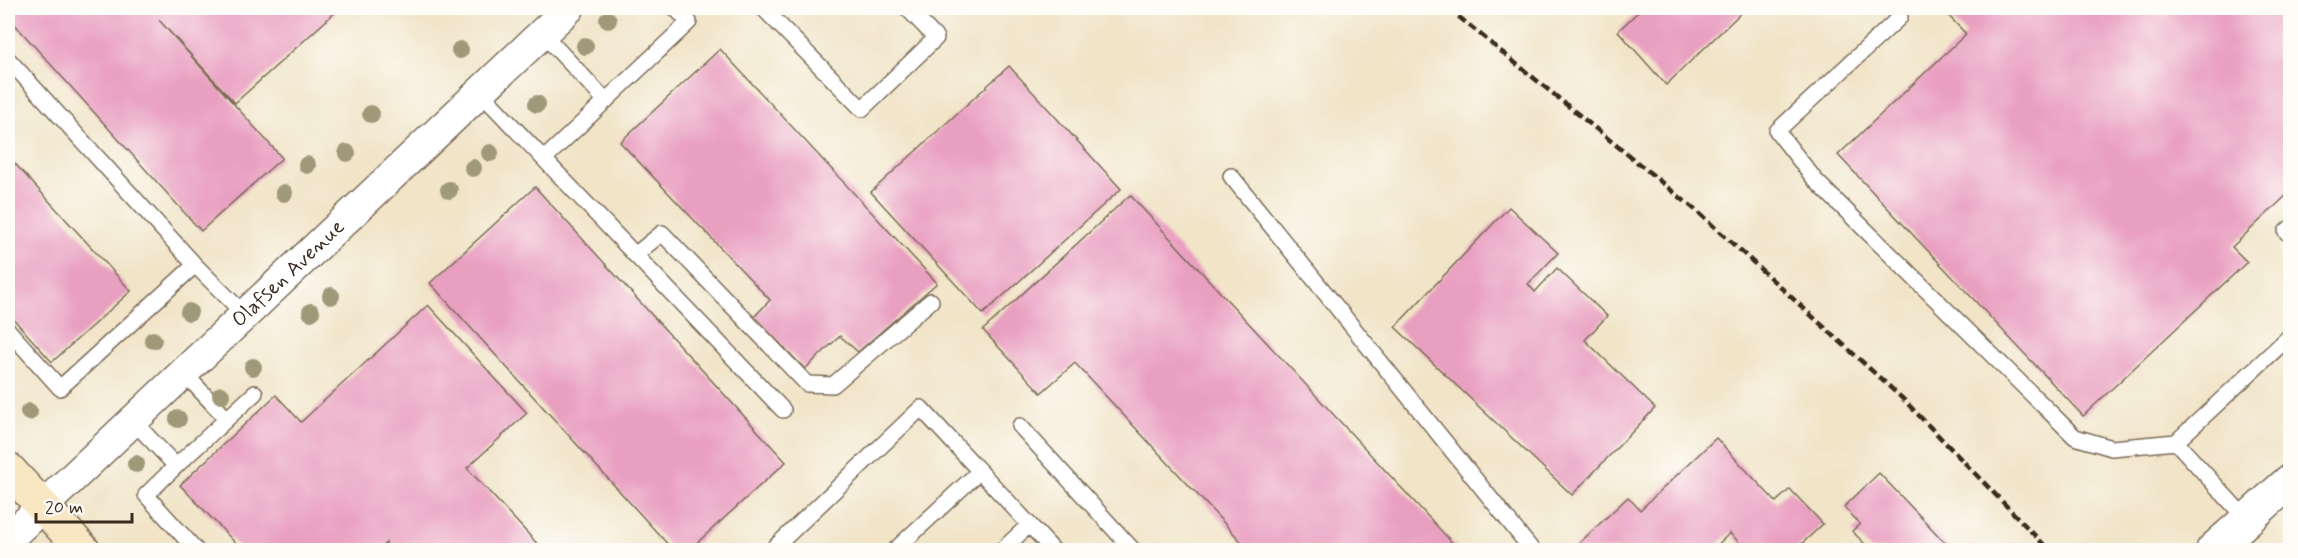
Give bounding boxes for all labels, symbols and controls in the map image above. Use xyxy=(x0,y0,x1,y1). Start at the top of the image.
street label: Olafsen Avenue xyxy=(226,213,351,334)
scale bar xyxy=(36,486,132,524)
text: 20 m xyxy=(45,496,83,520)

